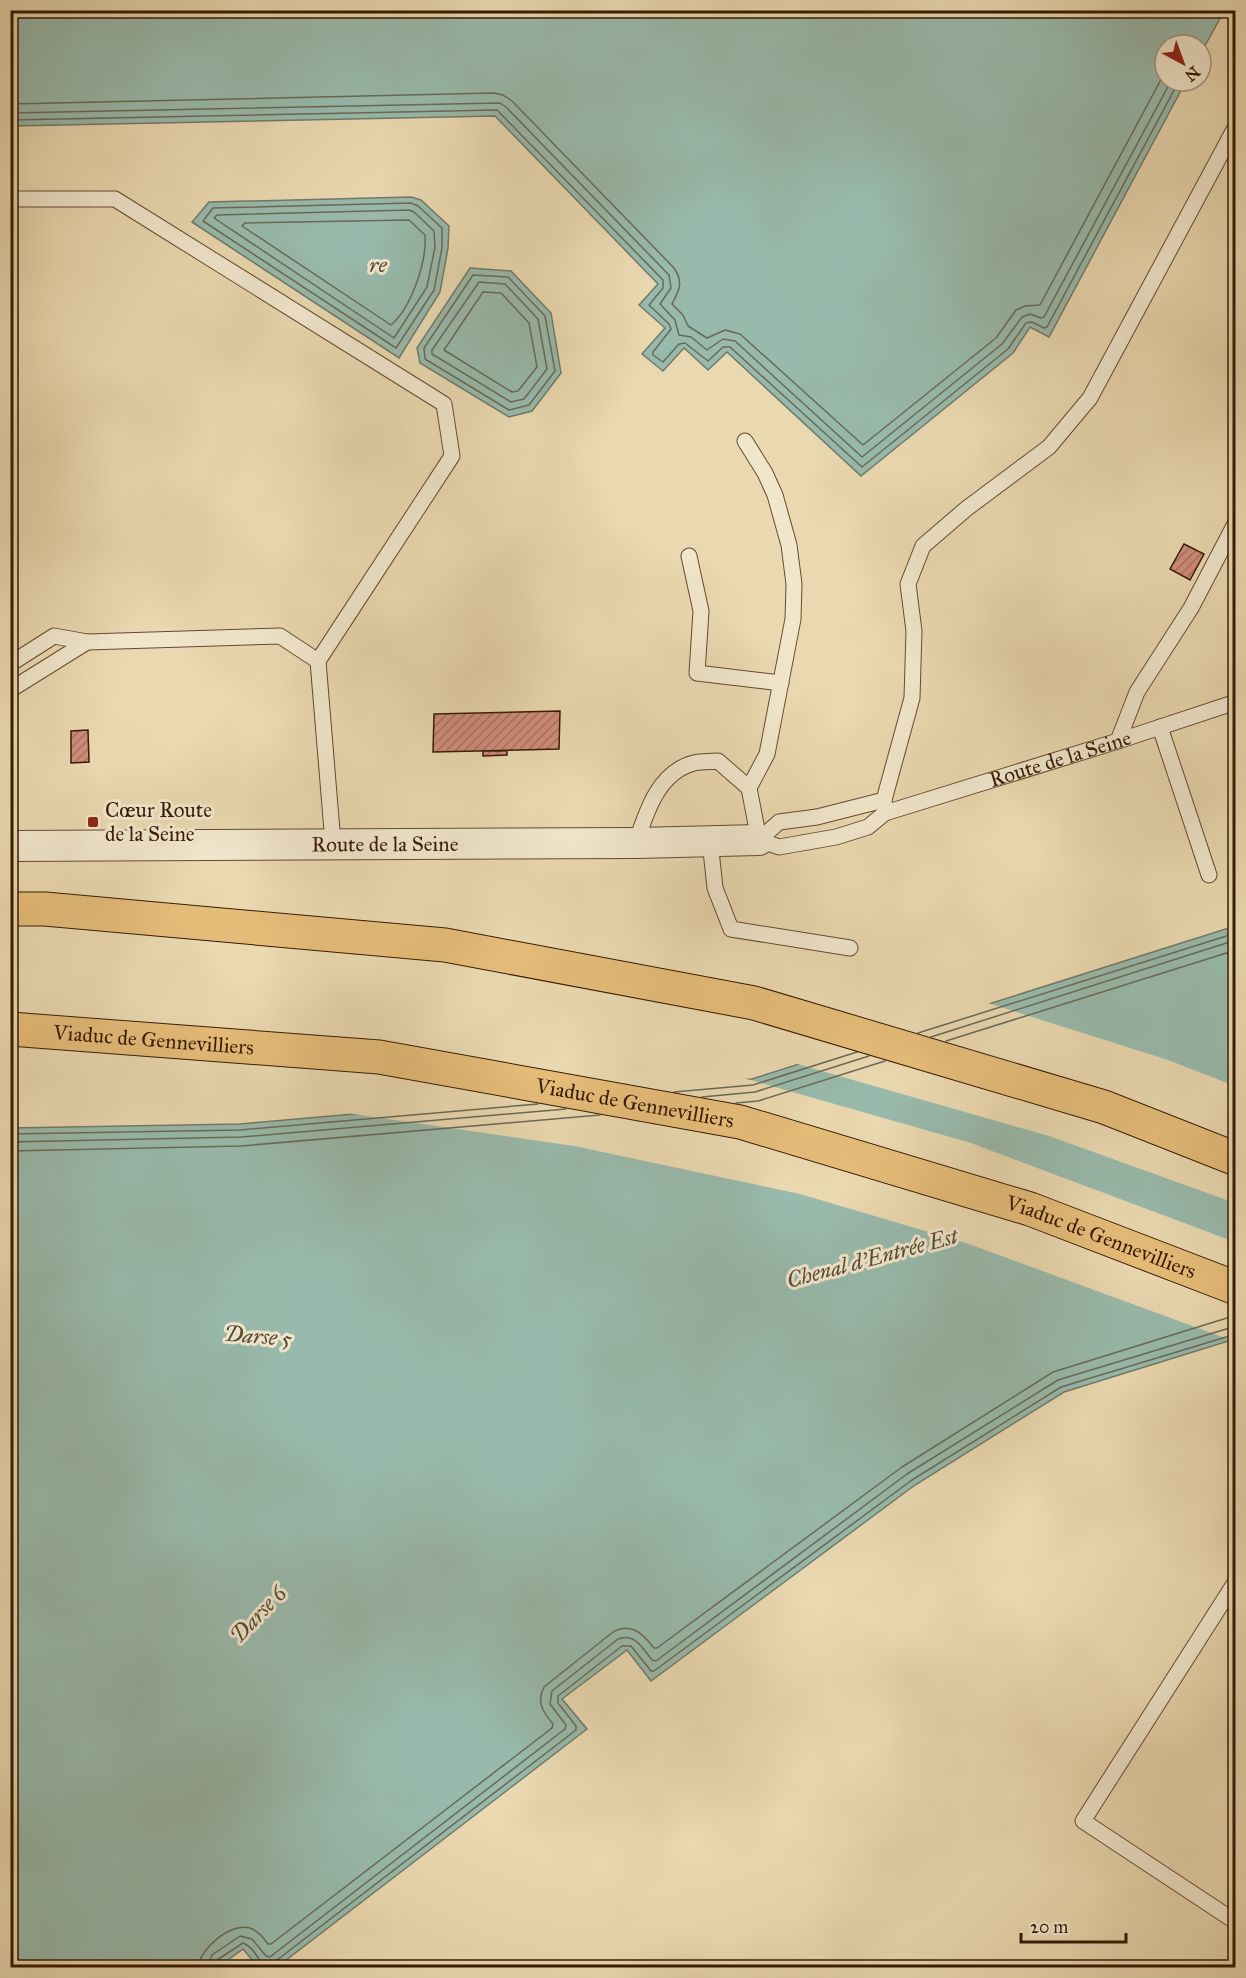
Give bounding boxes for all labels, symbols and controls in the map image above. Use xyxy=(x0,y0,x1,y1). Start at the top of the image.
north arrow xyxy=(1153,33,1213,93)
text: N xyxy=(1181,62,1204,86)
water label: re xyxy=(369,251,388,278)
street label: Route de la Seine xyxy=(986,725,1135,793)
place label: Cœur Route de la Seine xyxy=(105,797,212,847)
marker: Cœur Route de la Seine xyxy=(86,815,100,829)
street label: Route de la Seine xyxy=(311,831,459,858)
street label: Viaduc de Gennevilliers xyxy=(51,1019,255,1060)
street label: Viaduc de Gennevilliers xyxy=(533,1072,736,1134)
street label: Viaduc de Gennevilliers xyxy=(1002,1189,1200,1284)
water label: Chenal d'Entrée Est xyxy=(784,1222,962,1294)
water label: Darse 5 xyxy=(223,1320,293,1352)
water label: Darse 6 xyxy=(224,1579,292,1648)
scale bar xyxy=(1021,1906,1126,1944)
text: 20 m xyxy=(1030,1916,1068,1938)

